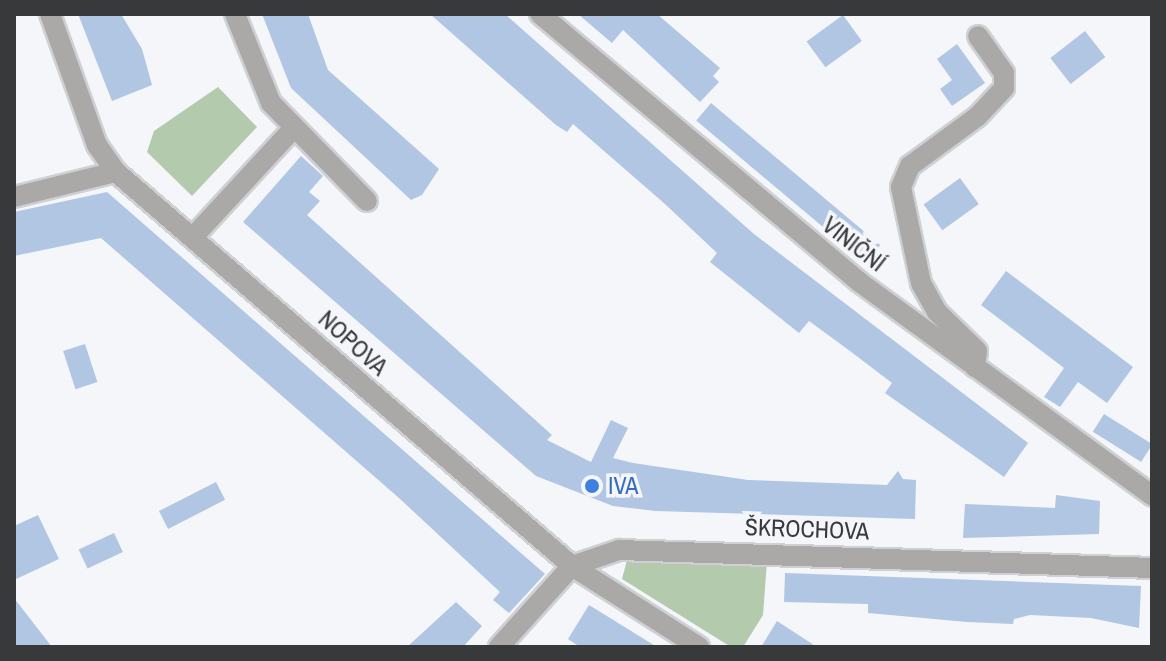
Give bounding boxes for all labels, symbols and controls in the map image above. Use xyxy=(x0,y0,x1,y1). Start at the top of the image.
street label: VINIČNÍ xyxy=(817,210,891,278)
street label: NOPOVA xyxy=(313,305,393,381)
place label: IVA xyxy=(608,472,638,500)
marker: IVA xyxy=(583,477,601,495)
street label: ŠKROCHOVA xyxy=(744,512,870,546)

